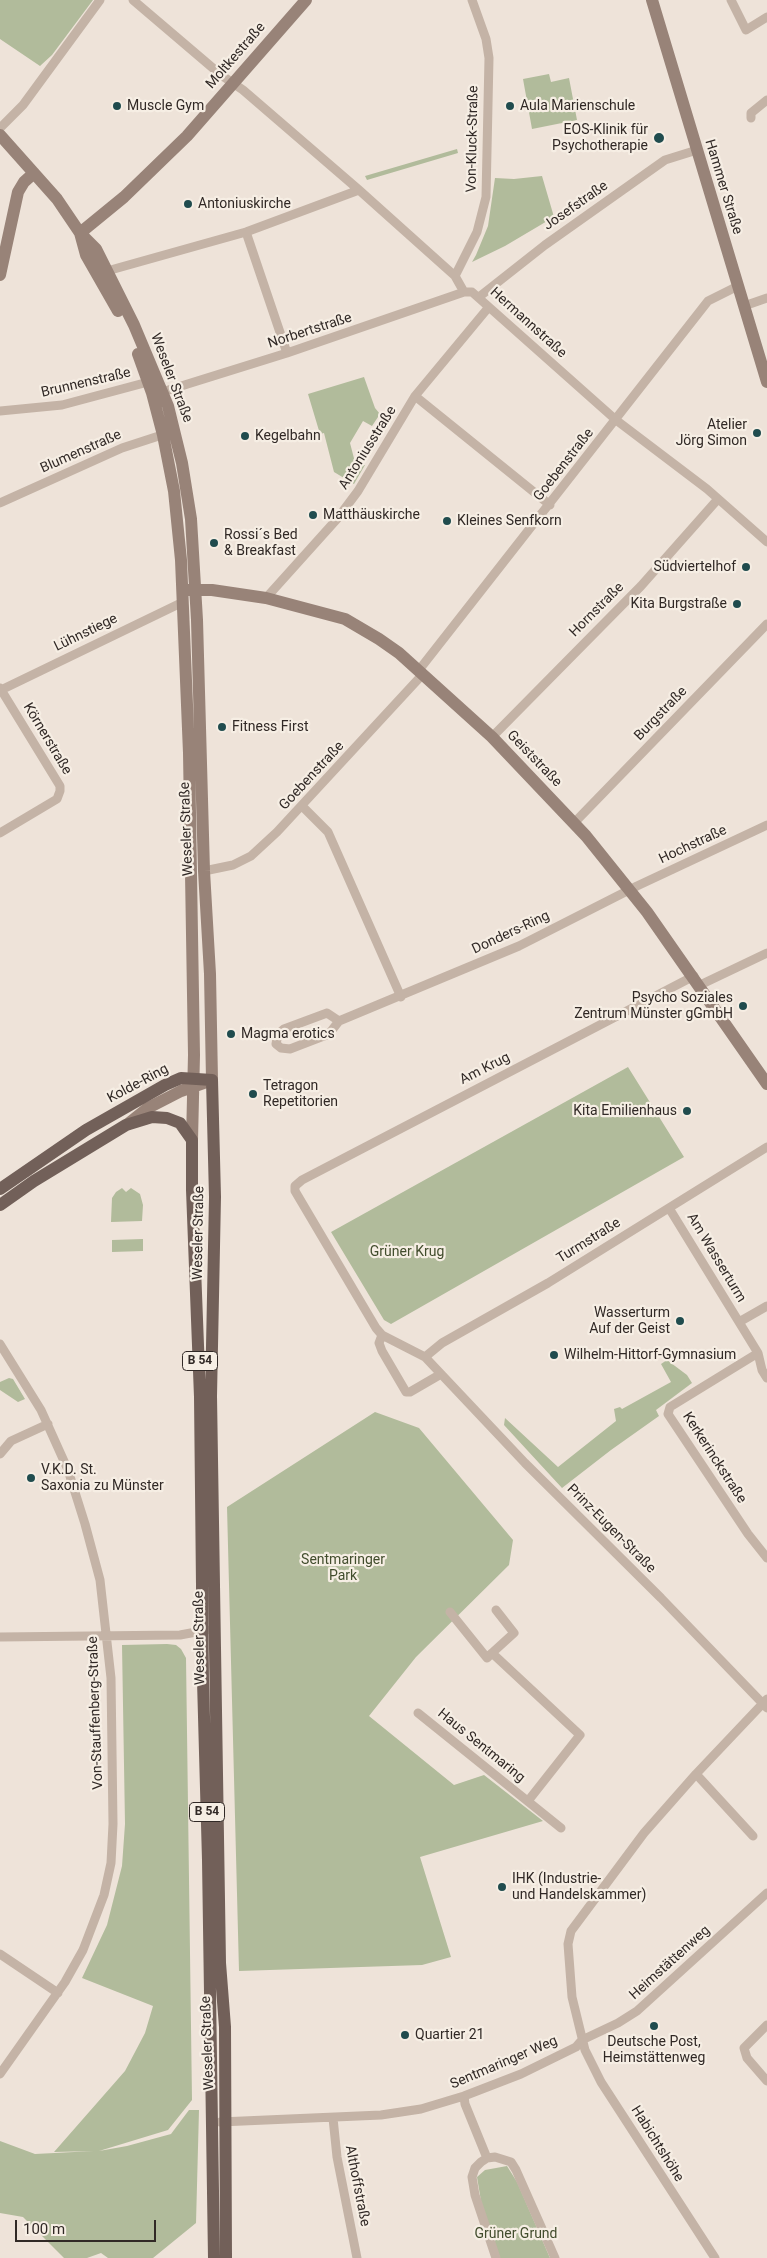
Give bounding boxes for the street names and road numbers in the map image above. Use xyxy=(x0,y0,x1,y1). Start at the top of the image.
street label: Moltkestraße xyxy=(203,19,269,93)
street label: Von-Kluck-Straße xyxy=(464,85,482,193)
street label: Hammer Straße xyxy=(701,137,745,237)
street label: Josefstraße xyxy=(541,178,611,234)
street label: Hermannstraße xyxy=(486,284,570,362)
street label: Norbertstraße xyxy=(266,310,354,352)
street label: Weseler Straße xyxy=(146,331,196,425)
street label: Brunnenstraße xyxy=(40,365,132,401)
street label: Antoniusstraße xyxy=(336,403,400,493)
street label: Goebenstraße xyxy=(530,425,598,505)
street label: Blumenstraße xyxy=(38,427,124,477)
street label: Hornstraße xyxy=(566,579,628,641)
street label: Lühnstiege xyxy=(52,610,120,656)
street label: Burgstraße xyxy=(631,684,691,744)
street label: Körnerstraße xyxy=(19,700,75,778)
street label: Geiststraße xyxy=(503,727,565,791)
street label: Goebenstraße xyxy=(276,738,348,814)
street label: Weseler Straße xyxy=(177,782,197,876)
street label: Hochstraße xyxy=(657,822,729,868)
street label: Donders-Ring xyxy=(470,908,552,958)
street label: Am Krug xyxy=(457,1049,513,1089)
street label: Kolde-Ring xyxy=(105,1061,171,1107)
street label: Weseler Straße xyxy=(190,1186,208,1280)
street label: Am Wasserturm xyxy=(683,1210,749,1306)
street label: Turmstraße xyxy=(554,1215,624,1267)
road number: B 54 xyxy=(182,1352,218,1370)
street label: Kerkerinckstraße xyxy=(678,1409,750,1507)
street label: Prinz-Eugen-Straße xyxy=(563,1481,659,1577)
street label: Weseler Straße xyxy=(191,1591,209,1685)
street label: Von-Stauffenberg-Straße xyxy=(85,1636,107,1790)
street label: Haus Sentmaring xyxy=(434,1706,528,1786)
road number: B 54 xyxy=(190,1802,224,1821)
street label: Heimstättenweg xyxy=(626,1922,714,2004)
street label: Weseler Straße xyxy=(198,1996,218,2090)
street label: Sentmaringer Weg xyxy=(448,2033,560,2093)
street label: Habichtshöhe xyxy=(627,2103,687,2185)
street label: Althoffstraße xyxy=(341,2144,373,2228)

